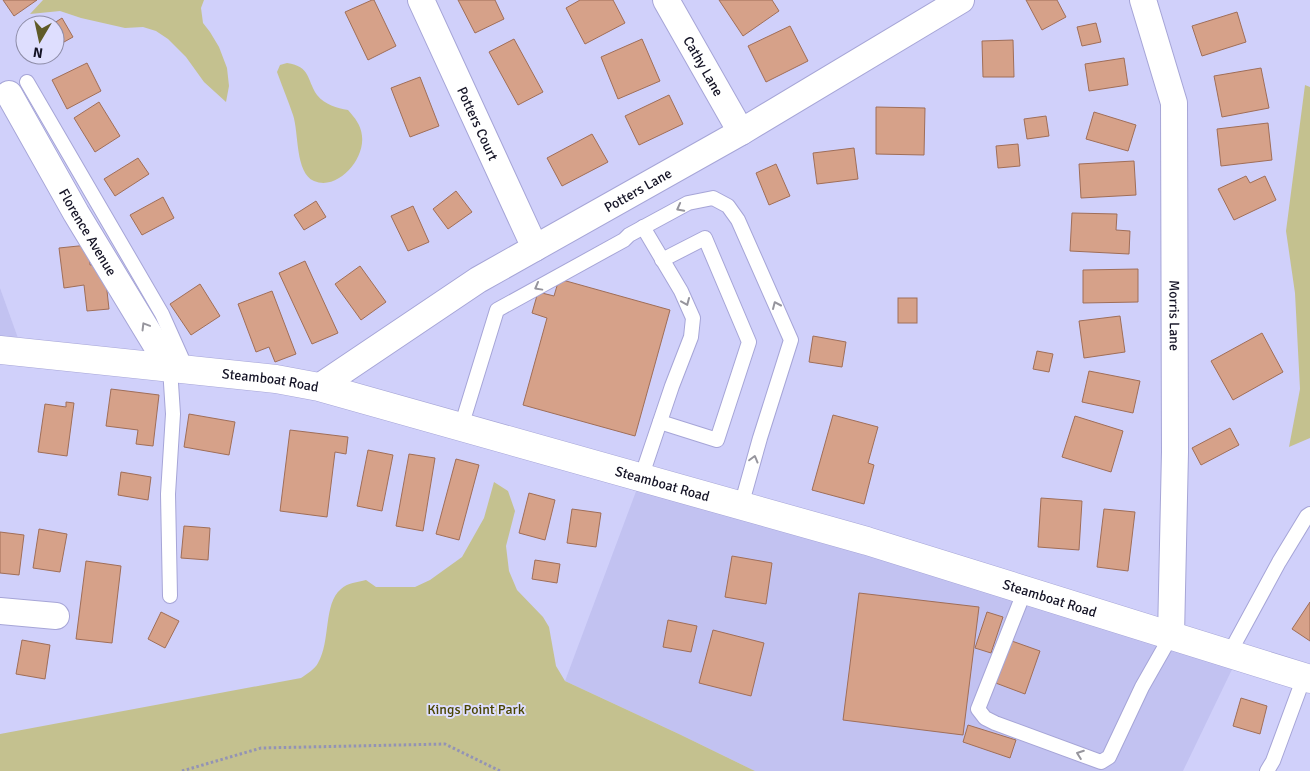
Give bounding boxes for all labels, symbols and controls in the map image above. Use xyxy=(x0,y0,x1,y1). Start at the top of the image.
north arrow xyxy=(15,15,65,65)
street label: Cathy Lane xyxy=(679,33,727,99)
text: N xyxy=(32,43,44,62)
street label: Potters Court xyxy=(453,84,502,164)
street label: Potters Lane xyxy=(601,165,675,216)
street label: Florence Avenue xyxy=(55,186,120,279)
one-way arrow xyxy=(676,202,685,212)
street label: Morris Lane xyxy=(1166,280,1183,351)
one-way arrow xyxy=(535,281,544,291)
one-way arrow xyxy=(680,297,691,306)
one-way arrow xyxy=(771,301,782,310)
one-way arrow xyxy=(141,323,151,332)
street label: Steamboat Road xyxy=(221,365,320,396)
one-way arrow xyxy=(749,455,759,463)
street label: Steamboat Road xyxy=(613,463,712,505)
street label: Steamboat Road xyxy=(1001,576,1099,621)
park label: Kings Point Park xyxy=(427,701,525,718)
one-way arrow xyxy=(1076,750,1084,760)

